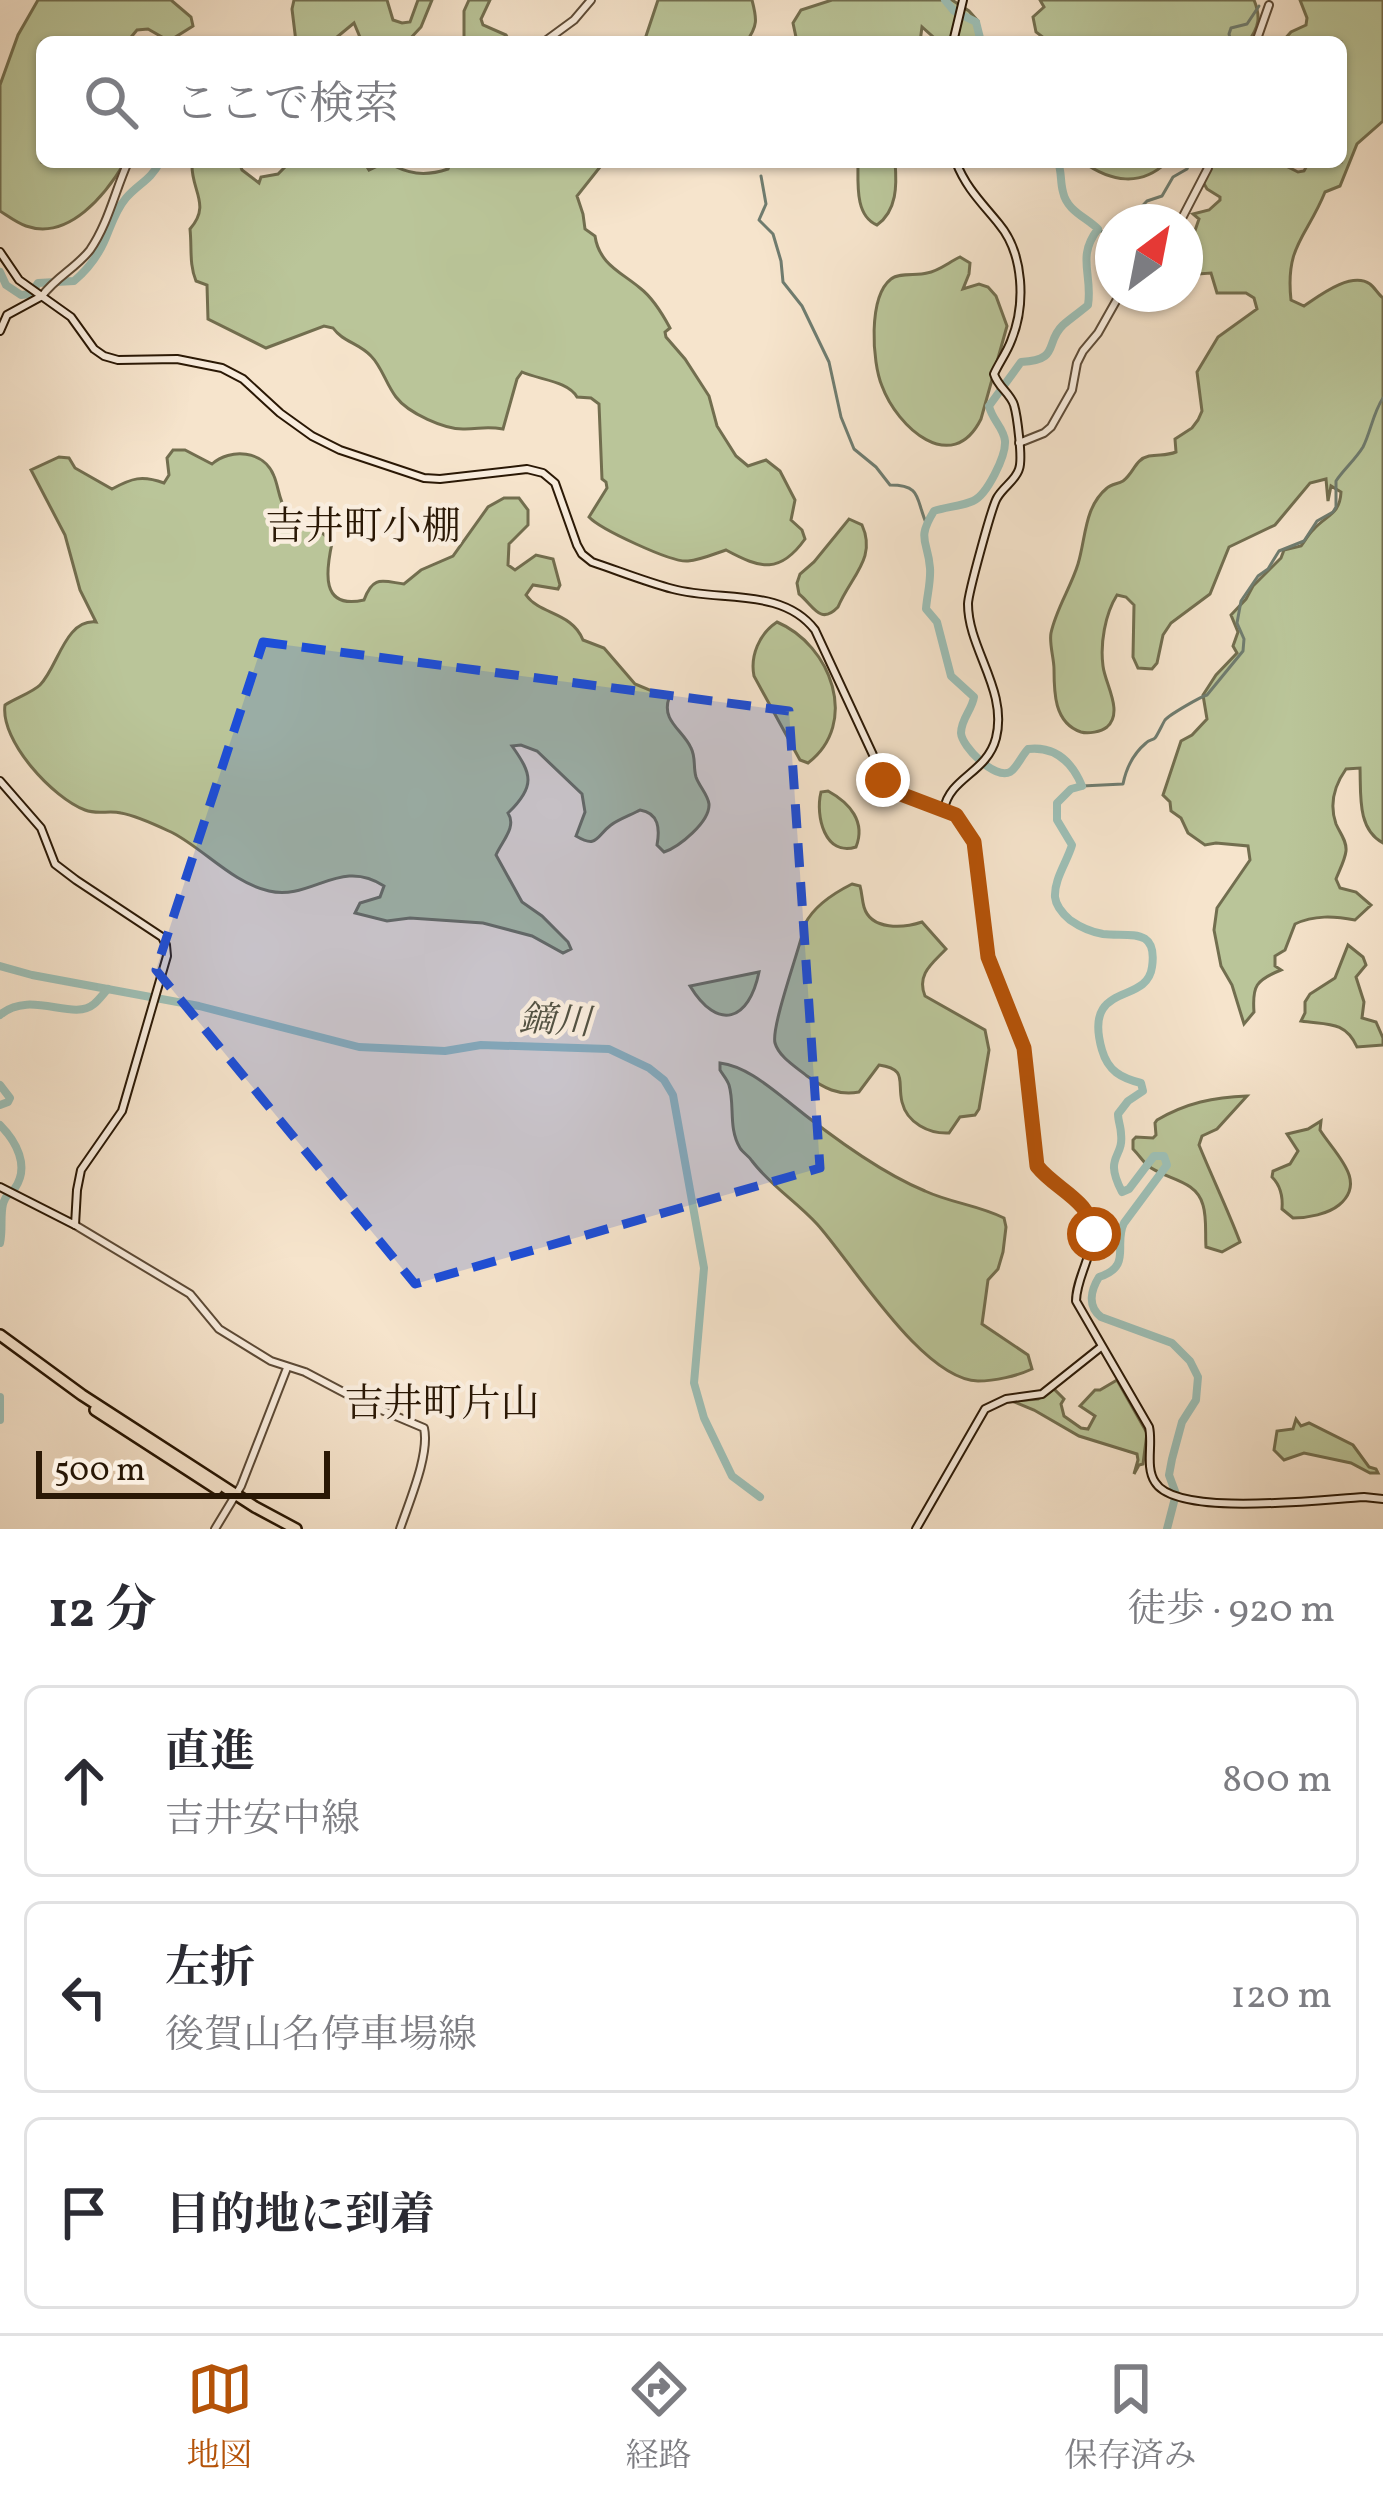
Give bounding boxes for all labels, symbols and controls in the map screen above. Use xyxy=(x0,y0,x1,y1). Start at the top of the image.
search box xyxy=(36,36,1347,168)
icon: search xyxy=(78,69,144,135)
text: ここで検索 xyxy=(174,75,399,138)
north arrow xyxy=(1095,204,1203,312)
district label: 吉井町小棚 xyxy=(265,502,461,556)
route end xyxy=(856,753,910,807)
water label: 鏑川 xyxy=(518,996,596,1050)
route start xyxy=(1067,1207,1121,1261)
district label: 吉井町片山 xyxy=(344,1379,540,1433)
scale bar xyxy=(36,1445,330,1498)
text: 500 m xyxy=(54,1449,145,1495)
text: 12 分 xyxy=(48,1577,156,1648)
text: 徒歩 · 920 m xyxy=(1127,1584,1335,1638)
text: 直進 xyxy=(165,1723,255,1786)
icon: ahead xyxy=(51,1748,117,1814)
text: 800 m xyxy=(1222,1754,1332,1808)
text: 吉井安中線 xyxy=(165,1794,360,1848)
text: 左折 xyxy=(165,1939,255,2002)
icon: left xyxy=(51,1964,117,2030)
text: 120 m xyxy=(1231,1970,1332,2024)
text: 後賀山名停車場線 xyxy=(165,2010,477,2064)
icon: arrive xyxy=(51,2180,117,2246)
text: 目的地に到着 xyxy=(165,2186,435,2249)
tab: 地図 xyxy=(187,2356,253,2481)
tab: 経路 xyxy=(626,2356,692,2481)
tab: 保存済み xyxy=(1065,2356,1197,2481)

